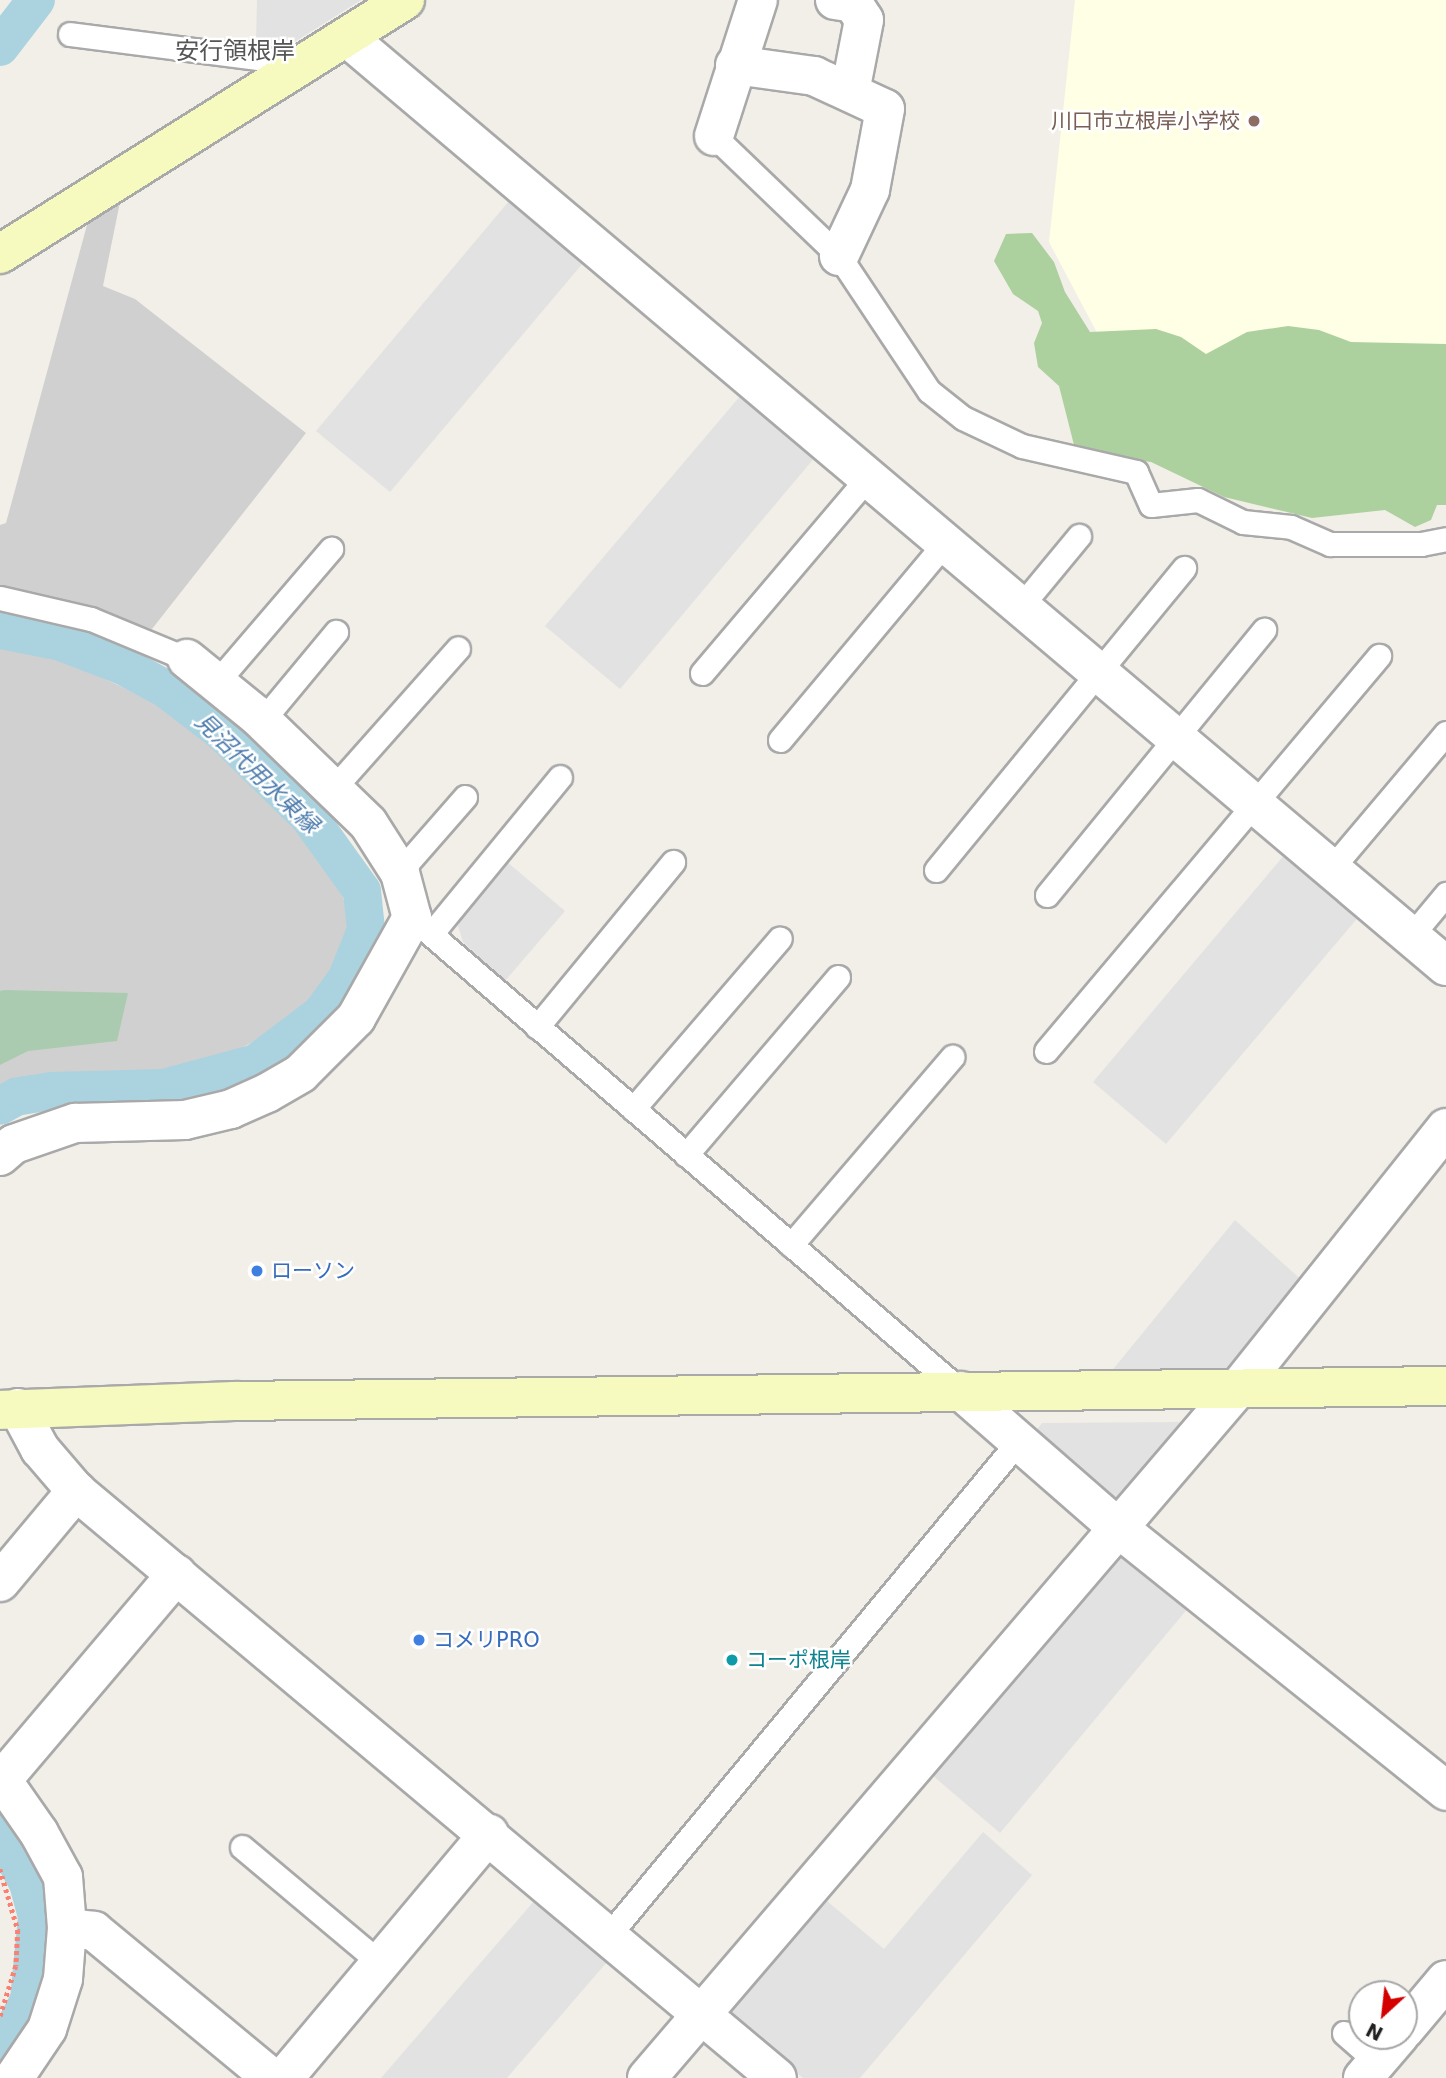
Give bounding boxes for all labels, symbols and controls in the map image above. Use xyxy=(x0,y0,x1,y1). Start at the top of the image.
district label: 安行領根岸 xyxy=(175,38,295,66)
place label: 川口市立根岸小学校 xyxy=(1051,108,1240,134)
marker: 川口市立根岸小学校 xyxy=(1246,113,1262,129)
water label: 見沼代用水東縁 xyxy=(190,707,324,839)
place label: ローソン xyxy=(271,1258,355,1284)
marker: ローソン xyxy=(249,1263,265,1279)
place label: コメリPRO xyxy=(433,1627,540,1653)
marker: コメリPRO xyxy=(411,1632,427,1648)
place label: コーポ根岸 xyxy=(746,1647,851,1673)
marker: コーポ根岸 xyxy=(724,1652,740,1668)
north arrow xyxy=(1348,1980,1418,2050)
text: N xyxy=(1362,2019,1386,2045)

